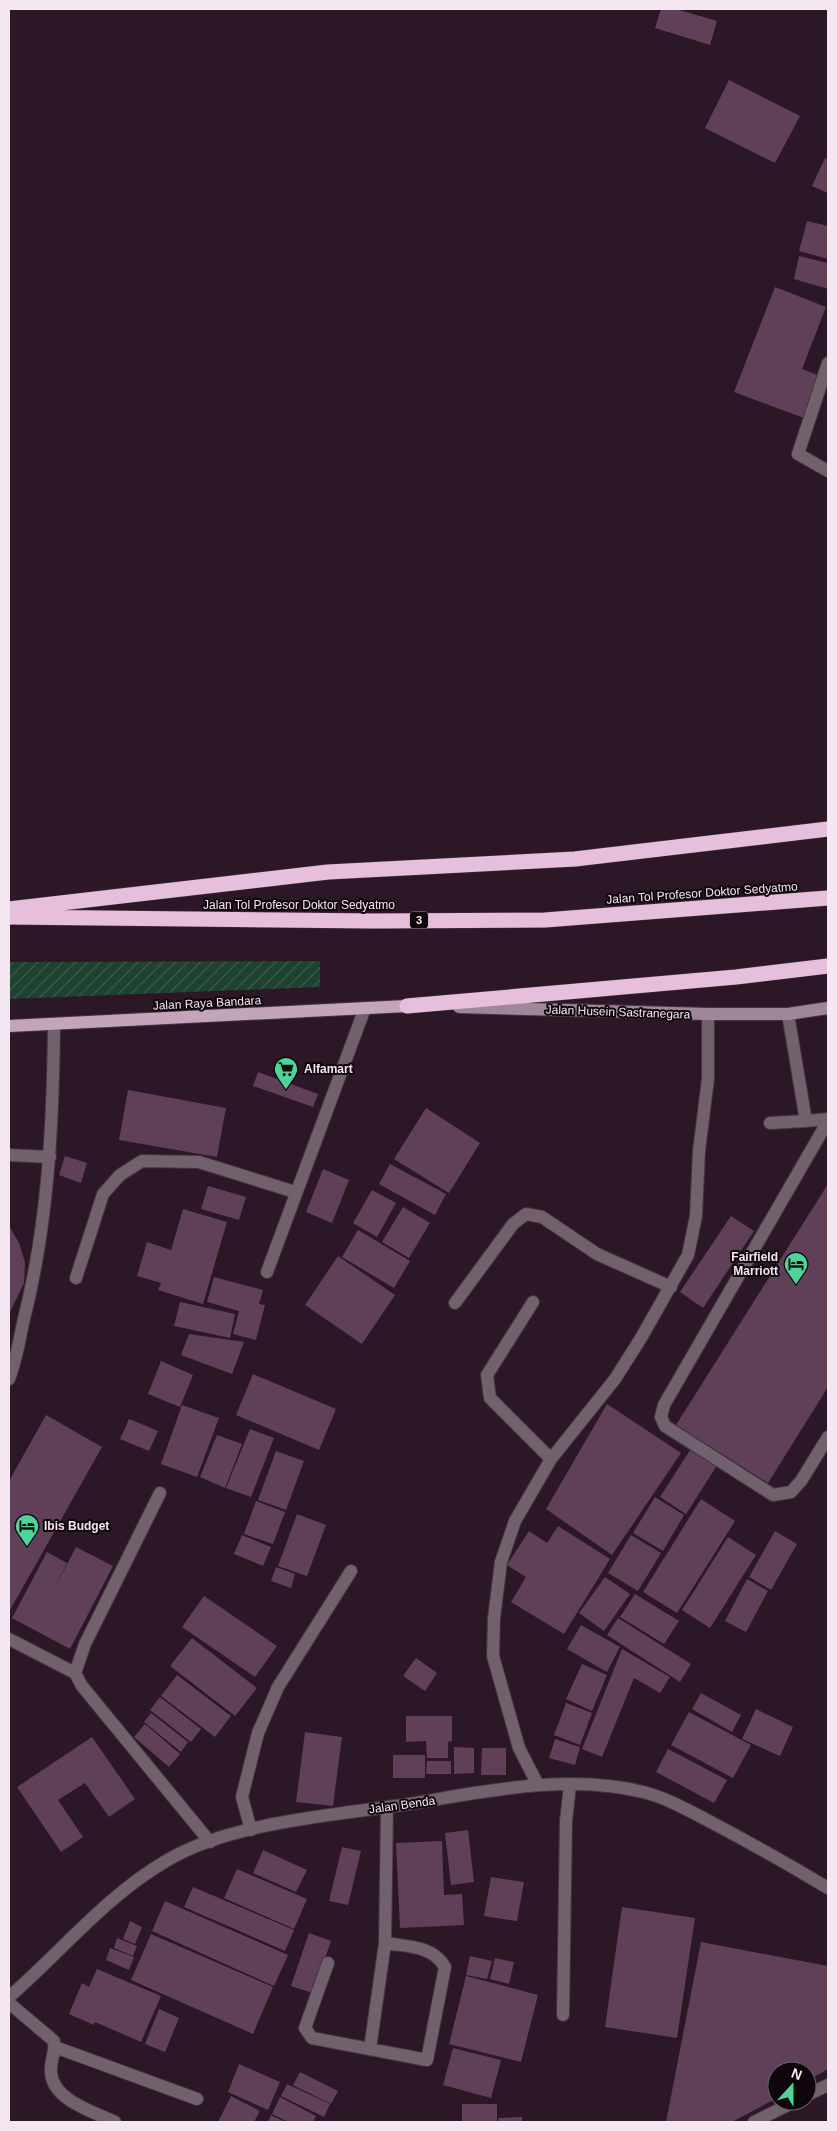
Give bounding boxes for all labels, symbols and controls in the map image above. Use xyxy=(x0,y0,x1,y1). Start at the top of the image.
street label: Jalan Tol Profesor Doktor Sedyatmo xyxy=(606,879,799,907)
street label: Jalan Tol Profesor Doktor Sedyatmo xyxy=(203,898,395,912)
road number: 3 xyxy=(410,912,428,928)
street label: Jalan Raya Bandara xyxy=(152,993,262,1013)
street label: Jalan Husein Sastranegara xyxy=(545,1002,691,1022)
supermarket icon: Alfamart xyxy=(273,1056,299,1090)
place label: Alfamart xyxy=(304,1062,353,1076)
place label: Fairfield Marriott xyxy=(731,1250,778,1278)
hotel icon: Fairfield Marriott xyxy=(783,1251,809,1285)
hotel icon: Ibis Budget xyxy=(14,1513,40,1547)
place label: Ibis Budget xyxy=(44,1519,109,1533)
street label: Jalan Benda xyxy=(368,1793,436,1817)
north arrow xyxy=(767,2061,817,2111)
text: N xyxy=(789,2065,804,2083)

